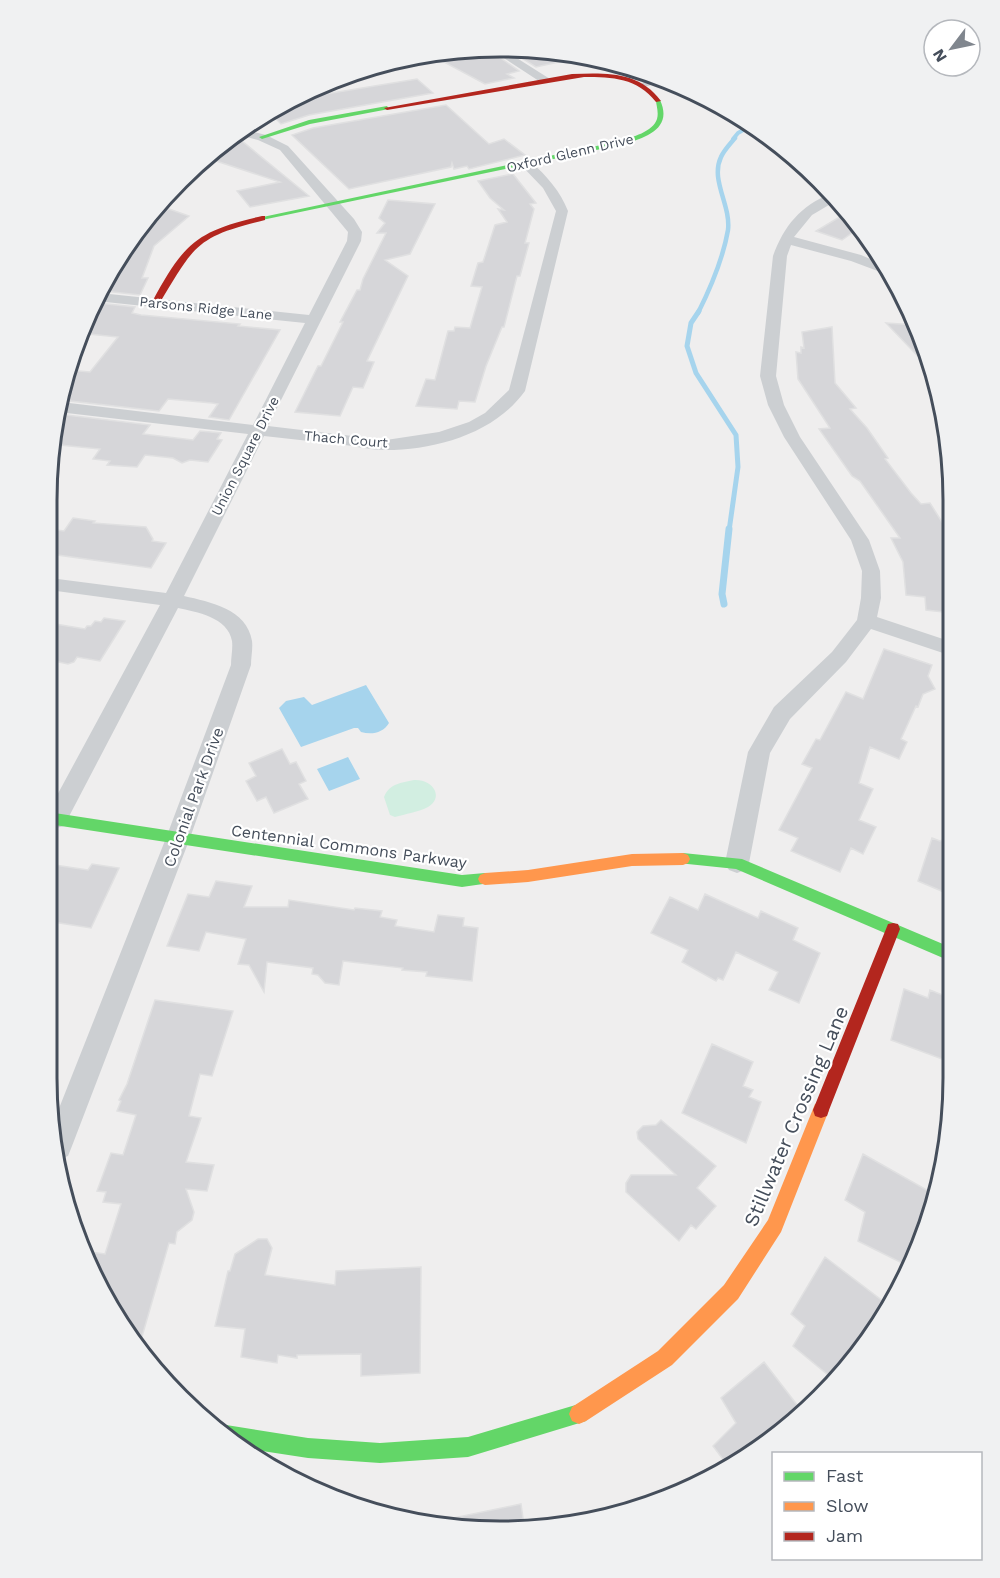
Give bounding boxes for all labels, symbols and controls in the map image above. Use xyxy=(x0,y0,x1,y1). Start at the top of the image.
north arrow xyxy=(922,18,982,78)
text: N xyxy=(929,46,951,66)
street label: Oxford Glenn Drive xyxy=(505,131,635,175)
street label: Parsons Ridge Lane xyxy=(139,293,273,323)
street label: Union Square Drive xyxy=(208,394,282,518)
street label: Thach Court xyxy=(304,427,389,451)
street label: Colonial Park Drive xyxy=(159,725,228,870)
street label: Centennial Commons Parkway xyxy=(230,821,469,873)
street label: Stillwater Crossing Lane xyxy=(739,1002,853,1230)
legend xyxy=(772,1452,982,1560)
text: Fast xyxy=(826,1465,864,1486)
text: Slow xyxy=(826,1495,869,1516)
text: Jam xyxy=(826,1525,863,1546)

